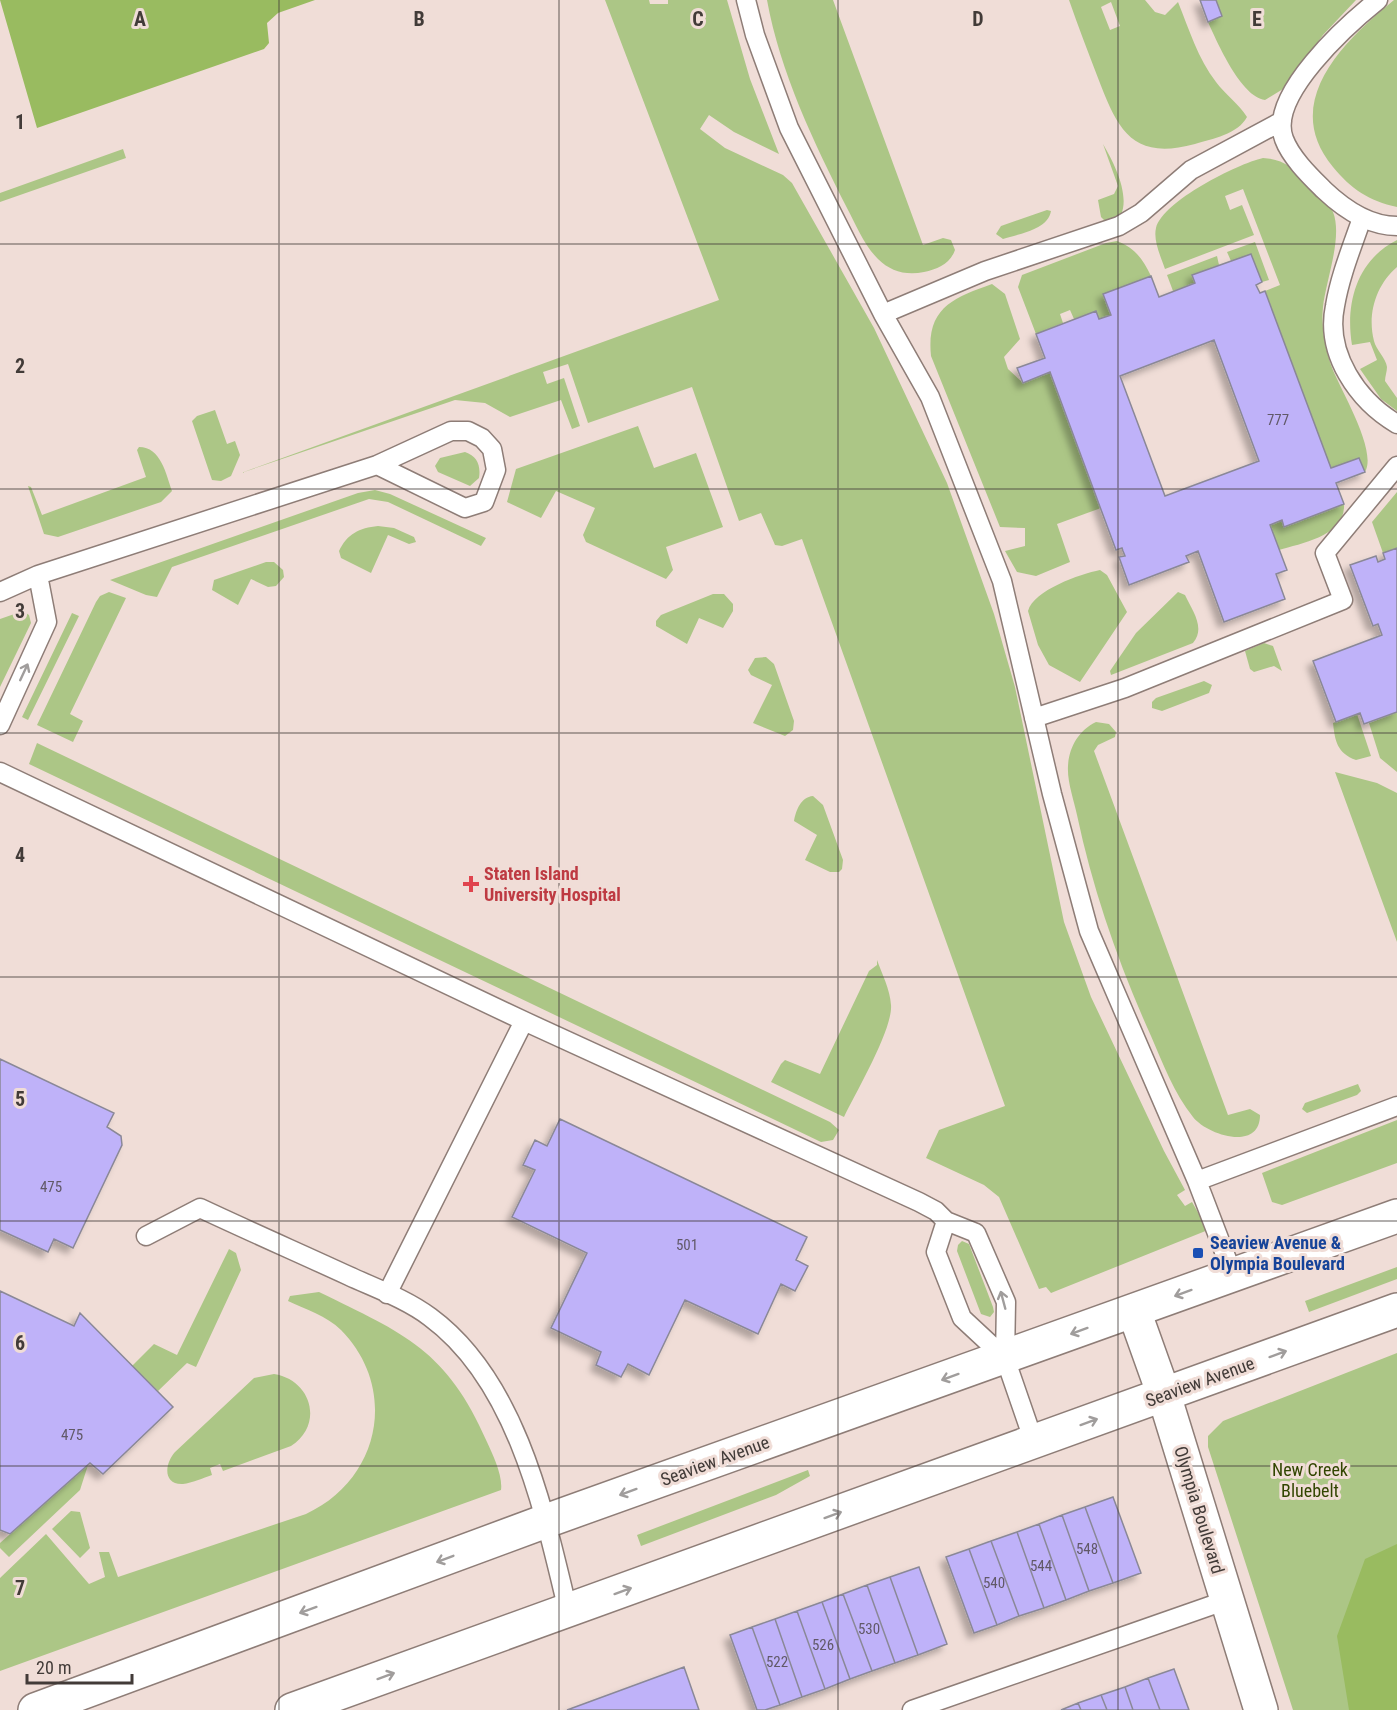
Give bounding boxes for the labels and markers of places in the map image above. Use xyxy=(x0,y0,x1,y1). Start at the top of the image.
place label: Staten Island University Hospital xyxy=(484,863,621,905)
marker: Staten Island University Hospital xyxy=(462,875,480,893)
place label: Seaview Avenue & Olympia Boulevard xyxy=(1210,1232,1345,1274)
marker: Seaview Avenue & Olympia Boulevard xyxy=(1191,1246,1205,1260)

